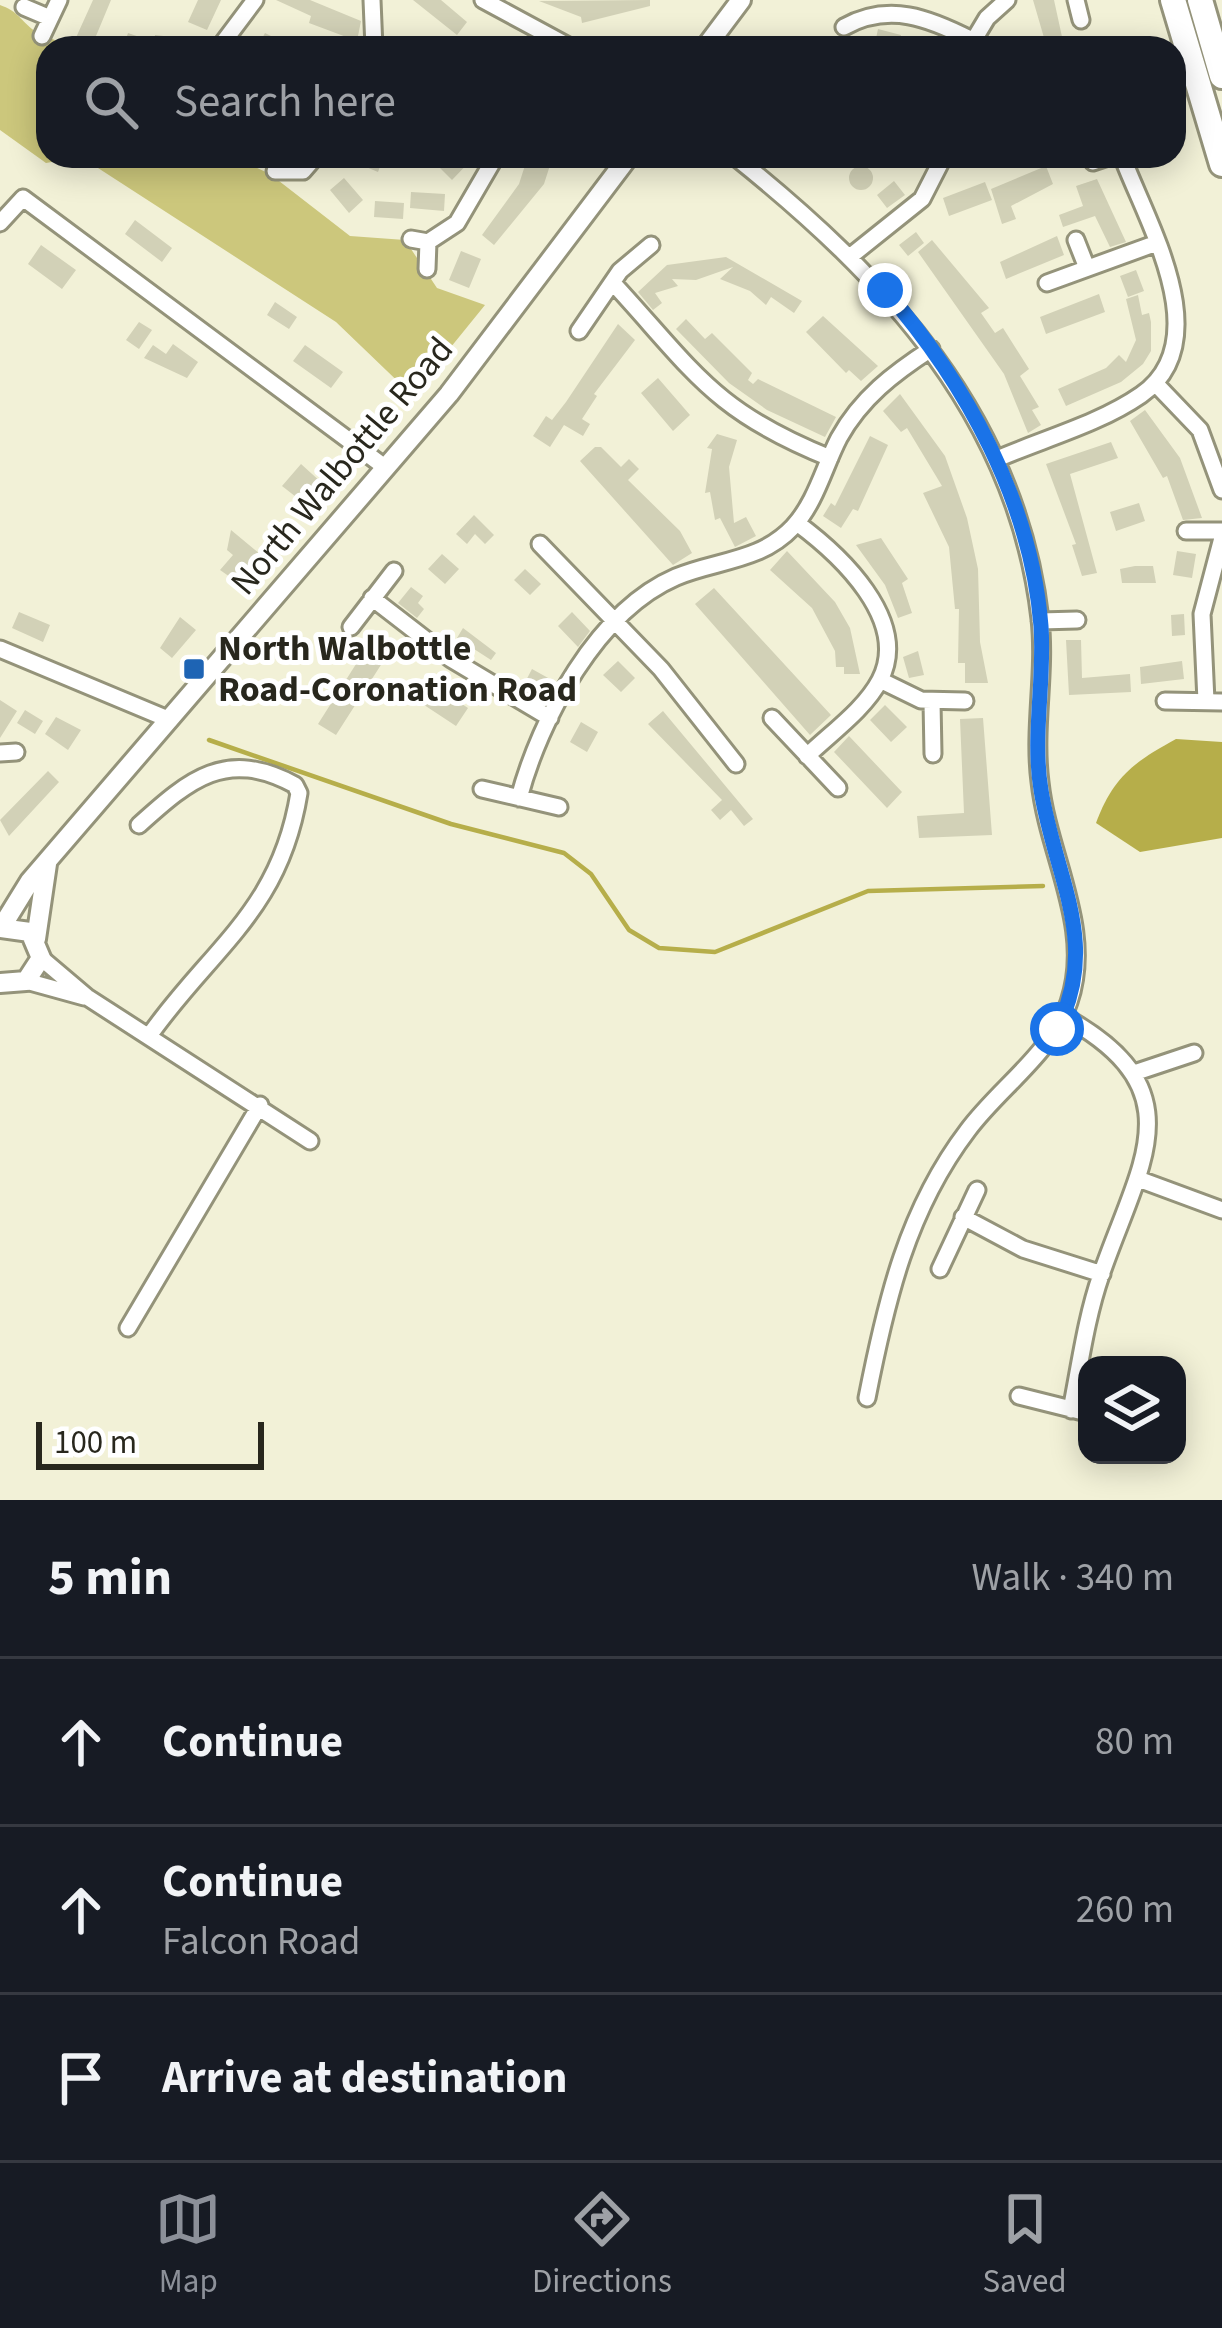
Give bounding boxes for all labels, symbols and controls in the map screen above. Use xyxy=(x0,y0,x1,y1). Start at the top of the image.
search box xyxy=(36,36,1186,168)
icon: search xyxy=(78,69,144,135)
text: Search here xyxy=(174,70,396,134)
route end xyxy=(858,263,912,317)
street label: North Walbottle Road xyxy=(219,326,465,606)
place label: North Walbottle Road-Coronation Road xyxy=(218,623,577,715)
marker: North Walbottle Road-Coronation Road xyxy=(181,656,207,682)
route start xyxy=(1030,1002,1084,1056)
map controls xyxy=(1078,1356,1186,1464)
button: layers xyxy=(1078,1356,1186,1464)
scale bar xyxy=(36,1416,264,1469)
text: 100 m xyxy=(54,1419,137,1466)
text: 5 min xyxy=(48,1542,172,1614)
text: Walk · 340 m xyxy=(971,1550,1174,1606)
icon: ahead xyxy=(48,1709,114,1775)
text: Continue xyxy=(162,1710,343,1774)
text: 80 m xyxy=(1095,1714,1174,1770)
text: Continue xyxy=(162,1850,343,1914)
icon: ahead xyxy=(48,1877,114,1943)
text: 260 m xyxy=(1076,1882,1174,1938)
text: Falcon Road xyxy=(162,1914,361,1970)
icon: arrive xyxy=(48,2045,114,2111)
text: Arrive at destination xyxy=(162,2046,567,2110)
tab: Map xyxy=(155,2186,221,2305)
tab: Directions xyxy=(532,2186,672,2305)
tab: Saved xyxy=(982,2186,1067,2305)

